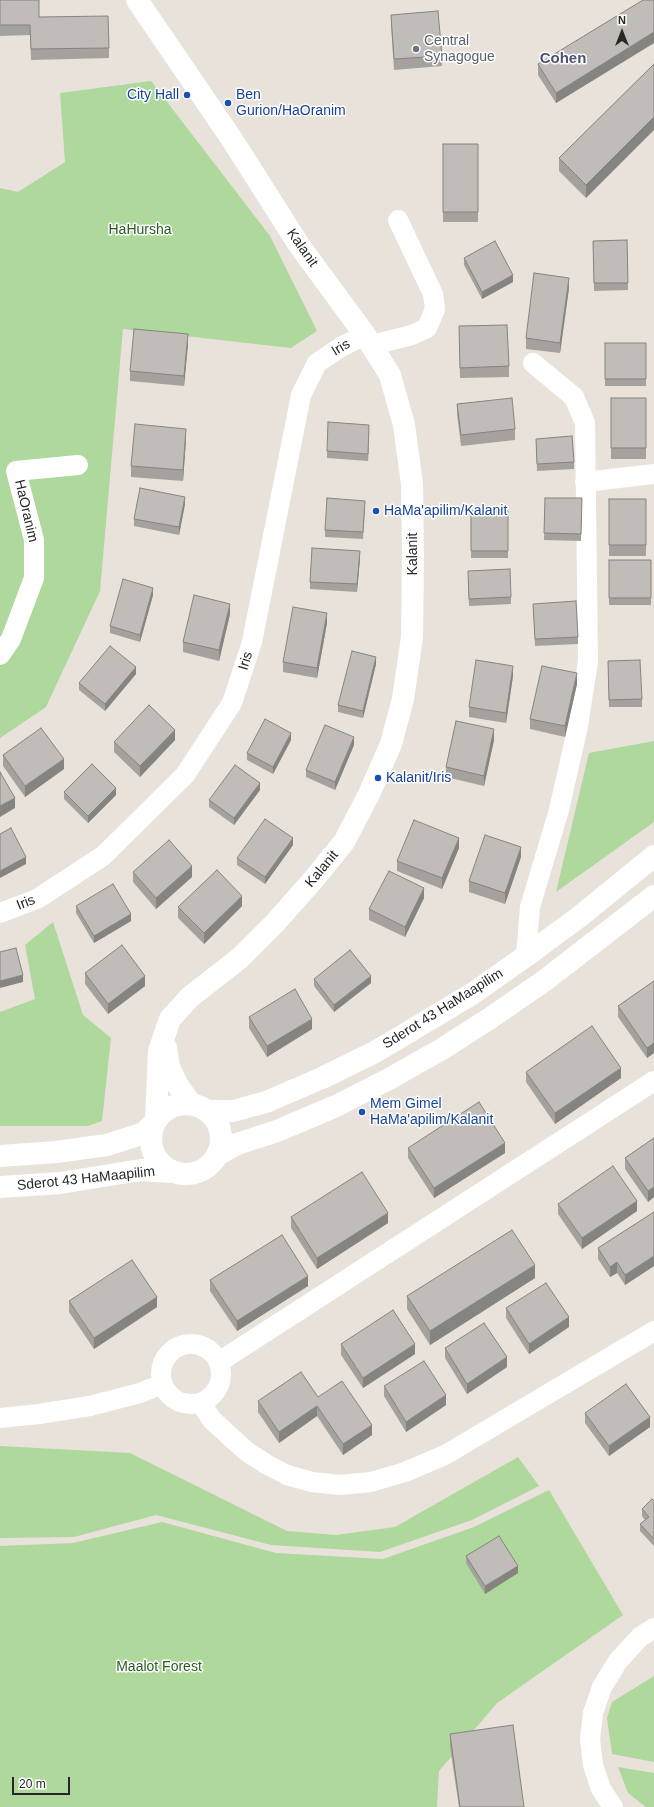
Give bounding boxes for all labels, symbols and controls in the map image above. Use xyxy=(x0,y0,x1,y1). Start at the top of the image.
north arrow xyxy=(602,12,642,52)
text: N xyxy=(618,14,626,26)
place label: Central Synagogue xyxy=(424,33,495,66)
marker: Central Synagogue xyxy=(411,44,421,54)
district label: Cohen xyxy=(540,50,586,68)
place label: City Hall xyxy=(127,87,179,103)
place label: Ben Gurion/HaOranim xyxy=(236,87,346,120)
marker: City Hall xyxy=(182,90,192,100)
marker: Ben Gurion/HaOranim xyxy=(223,98,233,108)
park label: HaHursha xyxy=(108,222,172,238)
street label: Kalanit xyxy=(283,226,321,270)
street label: Iris xyxy=(329,336,353,360)
street label: HaOranim xyxy=(11,478,41,544)
place label: HaMa'apilim/Kalanit xyxy=(384,503,507,519)
marker: HaMa'apilim/Kalanit xyxy=(371,506,381,516)
street label: Kalanit xyxy=(405,533,421,575)
street label: Iris xyxy=(235,650,257,672)
place label: Kalanit/Iris xyxy=(386,770,451,786)
marker: Kalanit/Iris xyxy=(373,773,383,783)
street label: Kalanit xyxy=(302,847,342,891)
street label: Iris xyxy=(14,892,38,914)
street label: Sderot 43 HaMaapilim xyxy=(380,965,506,1053)
place label: Mem Gimel HaMa'apilim/Kalanit xyxy=(370,1096,493,1128)
marker: Mem Gimel HaMa'apilim/Kalanit xyxy=(357,1107,367,1117)
street label: Sderot 43 HaMaapilim xyxy=(16,1163,156,1195)
park label: Maalot Forest xyxy=(116,1659,202,1675)
scale bar xyxy=(14,1769,72,1795)
text: 20 m xyxy=(19,1777,46,1791)

